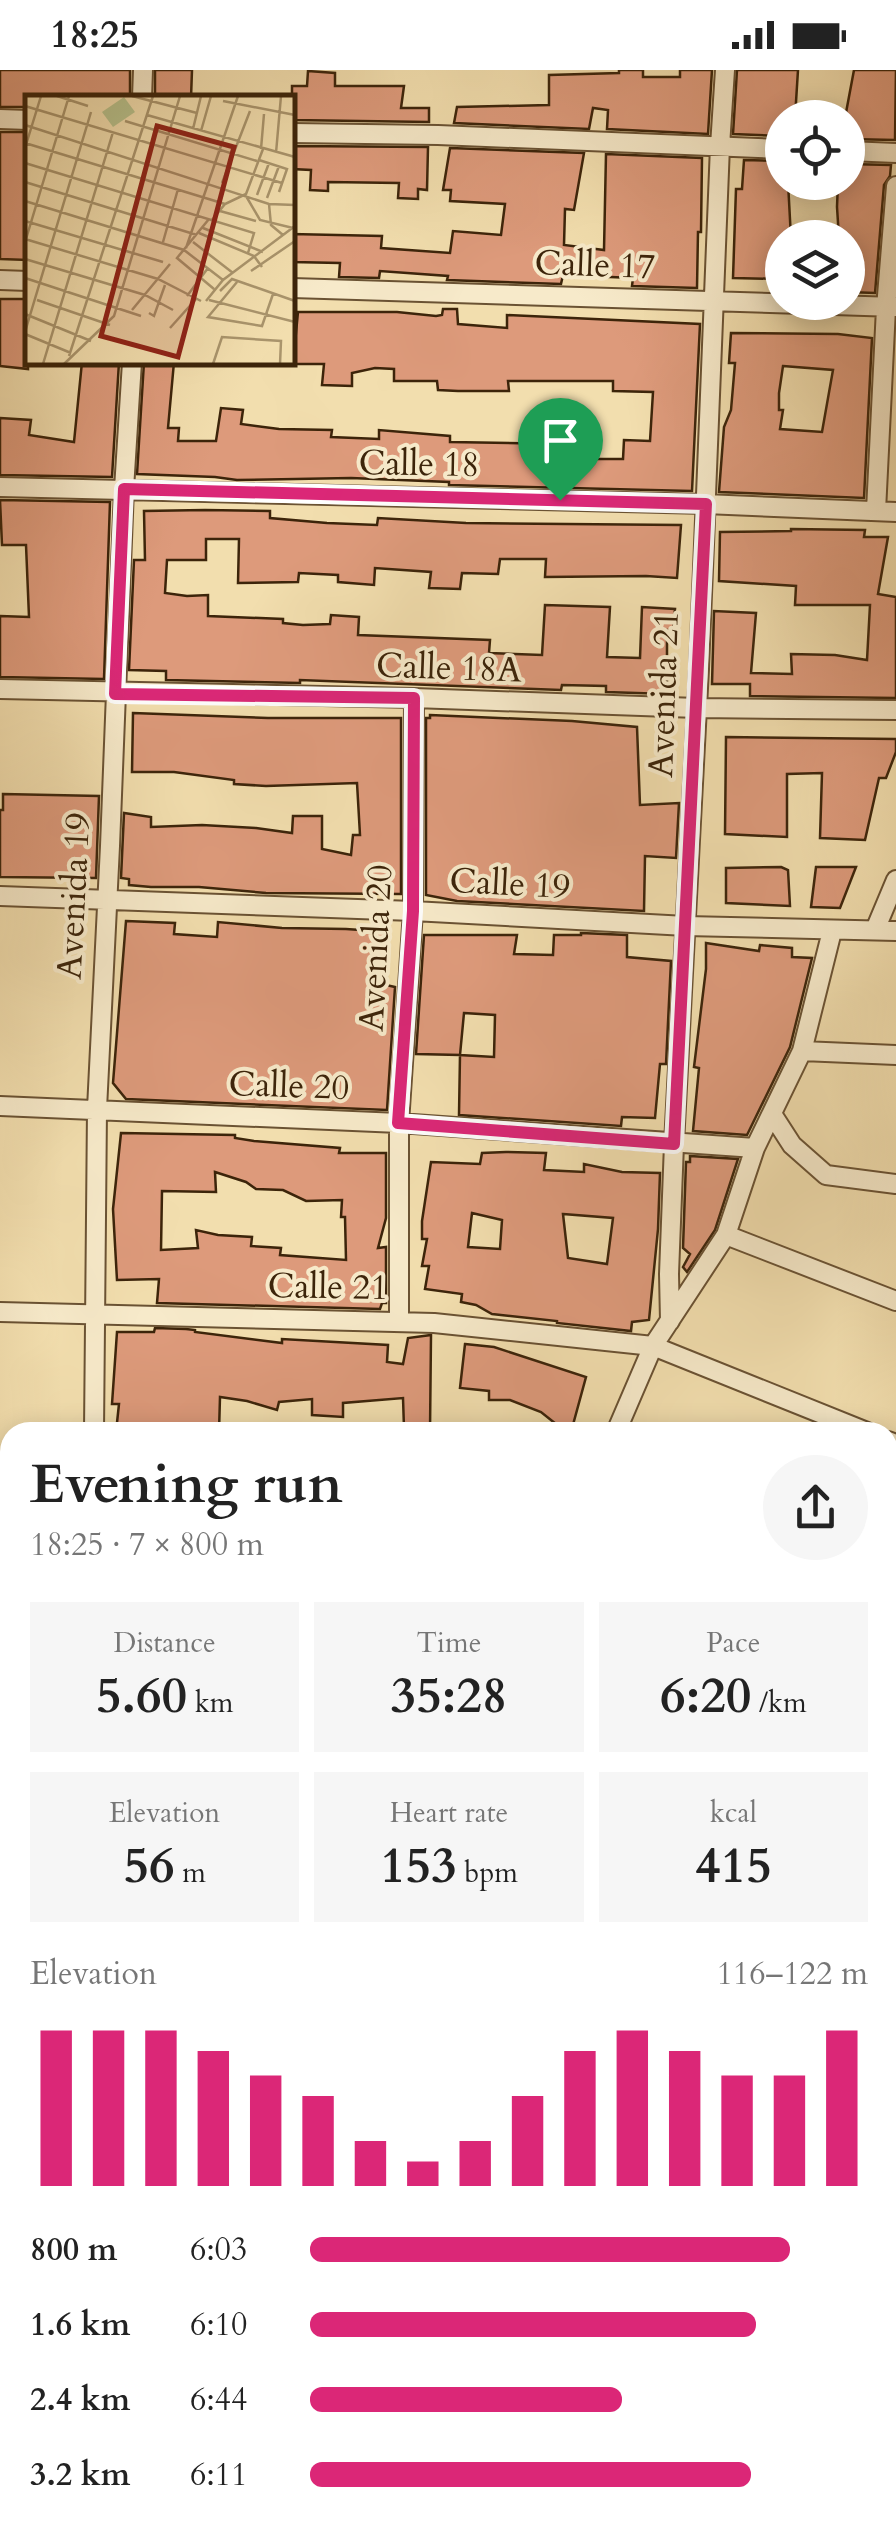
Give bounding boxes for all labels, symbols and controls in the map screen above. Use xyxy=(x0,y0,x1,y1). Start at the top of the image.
text: 18:25 xyxy=(50,9,139,61)
inset map xyxy=(25,95,295,365)
map controls xyxy=(765,100,865,320)
button: locate xyxy=(765,100,865,200)
button: layers xyxy=(765,220,865,320)
street label: Calle 17 xyxy=(534,239,656,291)
pin xyxy=(518,398,603,501)
icon: arrive xyxy=(533,413,588,468)
street label: Calle 18 xyxy=(358,439,480,489)
street label: Avenida 21 xyxy=(637,610,691,778)
street label: Calle 18A xyxy=(375,641,523,695)
street label: Avenida 19 xyxy=(46,811,102,981)
street label: Calle 19 xyxy=(448,857,572,911)
street label: Avenida 20 xyxy=(348,863,404,1033)
street label: Calle 20 xyxy=(228,1060,350,1112)
street label: Calle 21 xyxy=(267,1262,389,1312)
text: Evening run xyxy=(30,1448,343,1522)
button: share xyxy=(763,1455,868,1560)
text: 18:25 · 7 × 800 m xyxy=(30,1523,264,1567)
text: Distance xyxy=(113,1624,216,1662)
text: Time xyxy=(417,1624,481,1662)
text: Pace xyxy=(706,1624,760,1662)
text: 5.60 xyxy=(96,1662,187,1730)
text: 35:28 xyxy=(391,1662,507,1730)
text: 6:20 xyxy=(660,1662,751,1730)
text: km xyxy=(187,1684,233,1722)
text: /km xyxy=(751,1684,807,1722)
text: Elevation xyxy=(109,1794,220,1832)
text: Heart rate xyxy=(390,1794,508,1832)
text: kcal xyxy=(710,1794,757,1832)
text: 56 xyxy=(123,1832,175,1900)
text: 153 xyxy=(380,1832,457,1900)
text: 415 xyxy=(695,1832,772,1900)
text: m xyxy=(175,1854,206,1892)
text: bpm xyxy=(457,1854,518,1892)
text: Elevation xyxy=(30,1952,157,1996)
text: 116–122 m xyxy=(716,1952,868,1996)
text: 800 m xyxy=(30,2228,117,2272)
text: 6:03 xyxy=(190,2228,247,2272)
text: 1.6 km xyxy=(30,2303,130,2347)
text: 6:10 xyxy=(190,2303,247,2347)
text: 2.4 km xyxy=(30,2378,130,2422)
text: 6:44 xyxy=(190,2378,247,2422)
text: 3.2 km xyxy=(30,2453,130,2497)
text: 6:11 xyxy=(190,2453,247,2497)

